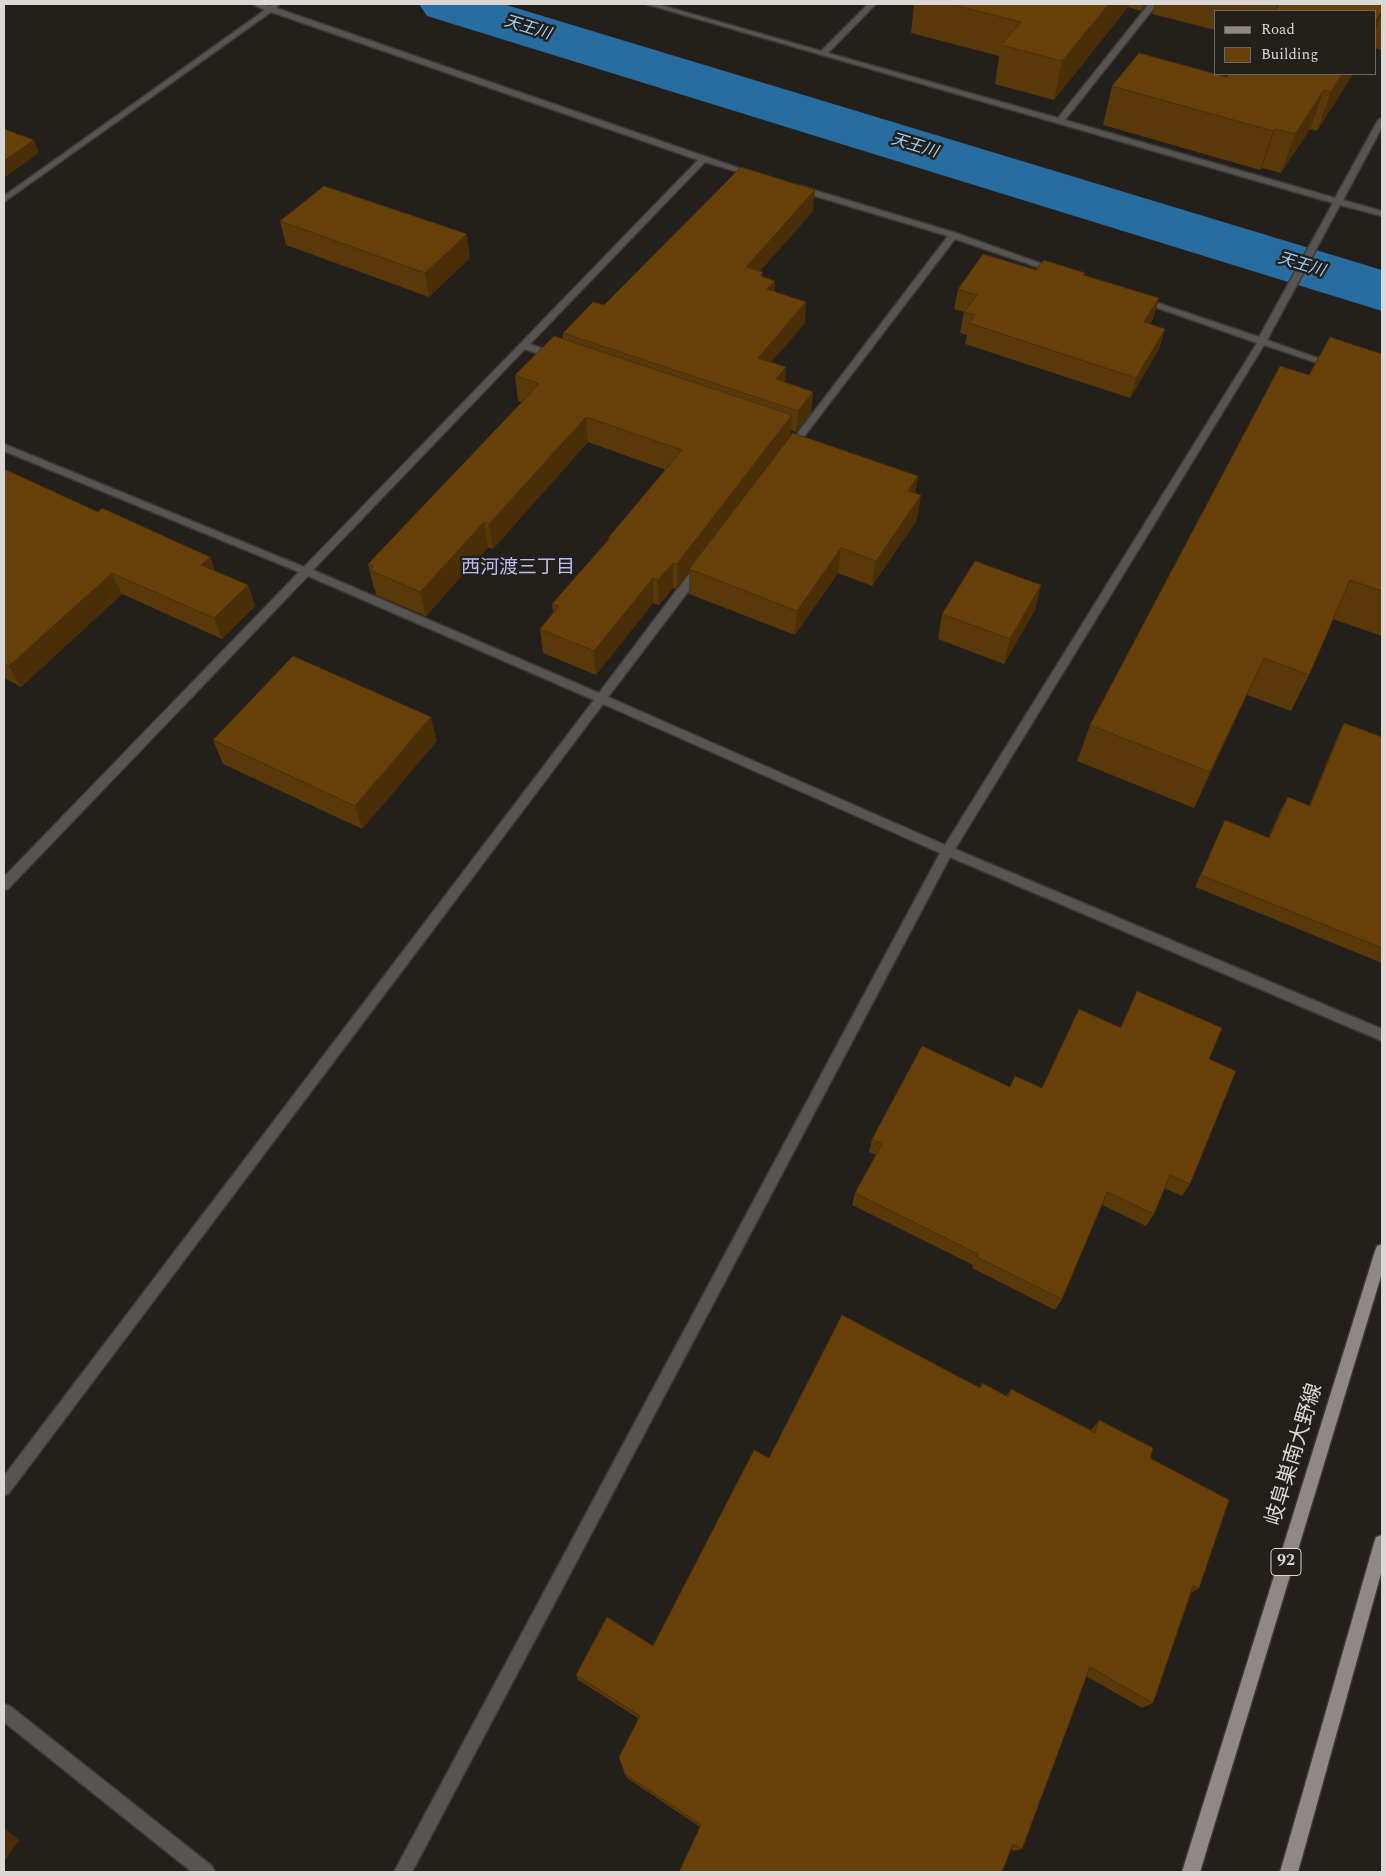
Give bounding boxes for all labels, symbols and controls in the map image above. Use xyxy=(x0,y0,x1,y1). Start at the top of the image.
legend xyxy=(1214,10,1376,75)
water label: 天王川 xyxy=(501,13,553,45)
text: Road xyxy=(1261,18,1295,41)
text: Building xyxy=(1261,43,1318,66)
water label: 天王川 xyxy=(888,131,940,163)
water label: 天王川 xyxy=(1275,250,1327,282)
district label: 西河渡三丁目 xyxy=(461,558,575,580)
street label: 岐阜巣南大野線 xyxy=(1262,1381,1330,1529)
road number: 92 xyxy=(1271,1548,1301,1575)

